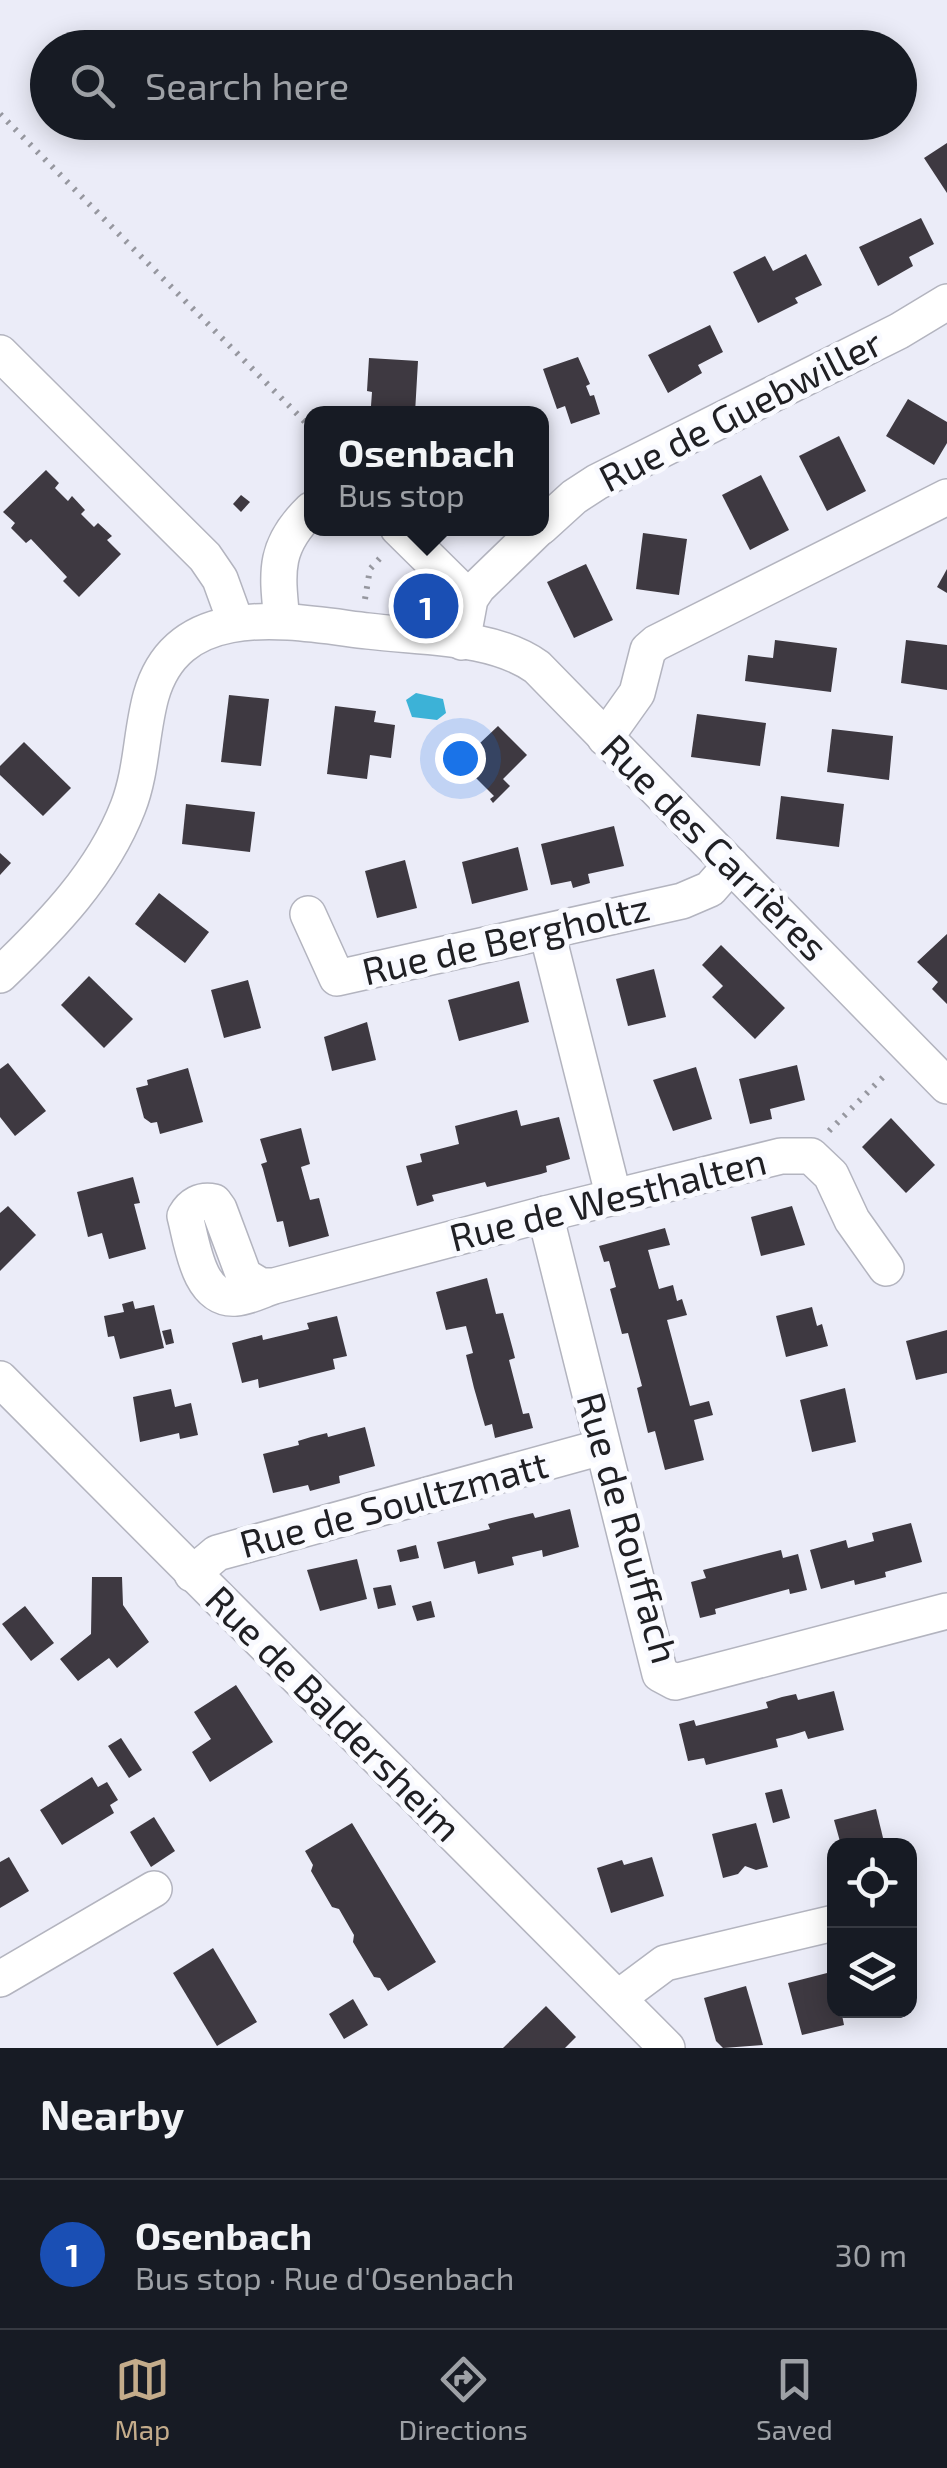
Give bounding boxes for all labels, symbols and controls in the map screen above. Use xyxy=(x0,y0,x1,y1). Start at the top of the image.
search box xyxy=(30,30,917,140)
icon: search xyxy=(65,58,120,113)
text: Search here xyxy=(145,62,349,108)
street label: Rue de Guebwiller xyxy=(591,318,889,500)
popup xyxy=(304,406,549,536)
text: Osenbach xyxy=(338,429,515,475)
text: Bus stop xyxy=(338,475,465,513)
pin: 1 xyxy=(394,568,458,644)
street label: Rue des Carrières xyxy=(593,724,838,969)
your location xyxy=(435,733,486,784)
street label: Rue de Bergholtz xyxy=(357,883,654,993)
street label: Rue de Westhalten xyxy=(444,1136,771,1260)
street label: Rue de Rouffach xyxy=(568,1387,690,1668)
street label: Rue de Soultzmatt xyxy=(234,1440,553,1566)
street label: Rue de Baldersheim xyxy=(197,1575,472,1850)
map controls xyxy=(827,1838,917,2018)
button: locate xyxy=(827,1838,917,1928)
button: layers xyxy=(827,1928,917,2018)
text: Nearby xyxy=(40,2088,184,2138)
text: Osenbach xyxy=(135,2212,312,2258)
text: 1 xyxy=(66,2235,79,2273)
text: 30 m xyxy=(835,2235,907,2273)
text: Bus stop · Rue d'Osenbach xyxy=(135,2258,514,2296)
tab: Map xyxy=(114,2352,170,2446)
tab: Directions xyxy=(399,2352,528,2446)
tab: Saved xyxy=(756,2352,833,2446)

